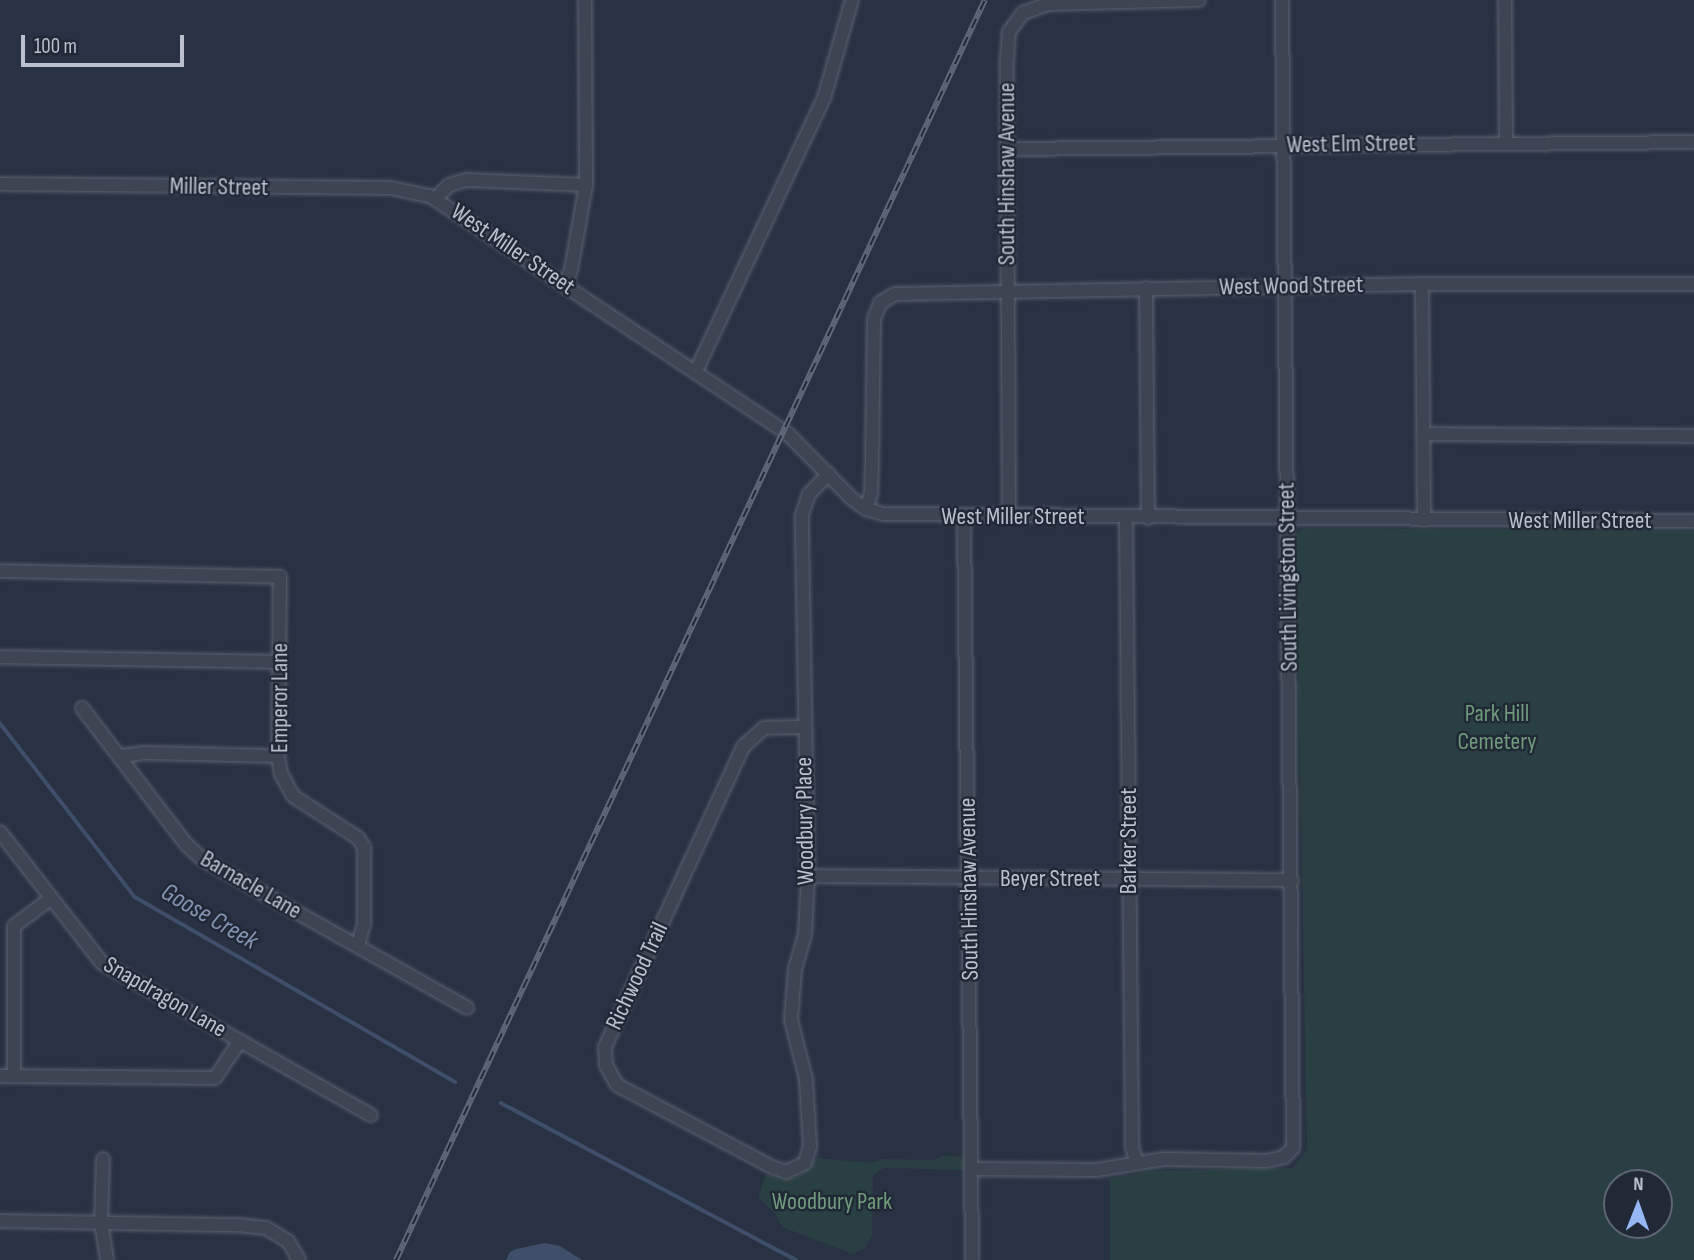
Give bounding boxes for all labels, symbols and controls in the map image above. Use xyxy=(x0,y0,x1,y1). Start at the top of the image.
scale bar xyxy=(24,21,187,65)
text: 100 m xyxy=(34,34,77,59)
street label: South Hinshaw Avenue xyxy=(993,83,1021,265)
street label: West Elm Street xyxy=(1286,128,1416,160)
street label: Miller Street xyxy=(169,172,269,202)
street label: West Miller Street xyxy=(446,197,580,301)
street label: West Wood Street xyxy=(1219,270,1363,302)
street label: South Livingston Street xyxy=(1272,482,1304,672)
street label: West Miller Street xyxy=(941,503,1085,531)
street label: West Miller Street xyxy=(1508,507,1652,535)
street label: Emperor Lane xyxy=(266,643,294,753)
park label: Park Hill Cemetery xyxy=(1457,700,1537,756)
street label: Woodbury Place xyxy=(789,757,821,885)
street label: Barker Street xyxy=(1115,788,1143,894)
street label: South Hinshaw Avenue xyxy=(953,797,985,981)
street label: Barnacle Lane xyxy=(195,845,307,925)
street label: Beyer Street xyxy=(1000,865,1100,893)
water label: Goose Creek xyxy=(155,877,263,957)
street label: Richwood Trail xyxy=(600,918,674,1034)
street label: Snapdragon Lane xyxy=(98,950,232,1044)
north arrow xyxy=(1603,1169,1673,1239)
text: N xyxy=(1633,1173,1644,1196)
park label: Woodbury Park xyxy=(772,1188,892,1216)

